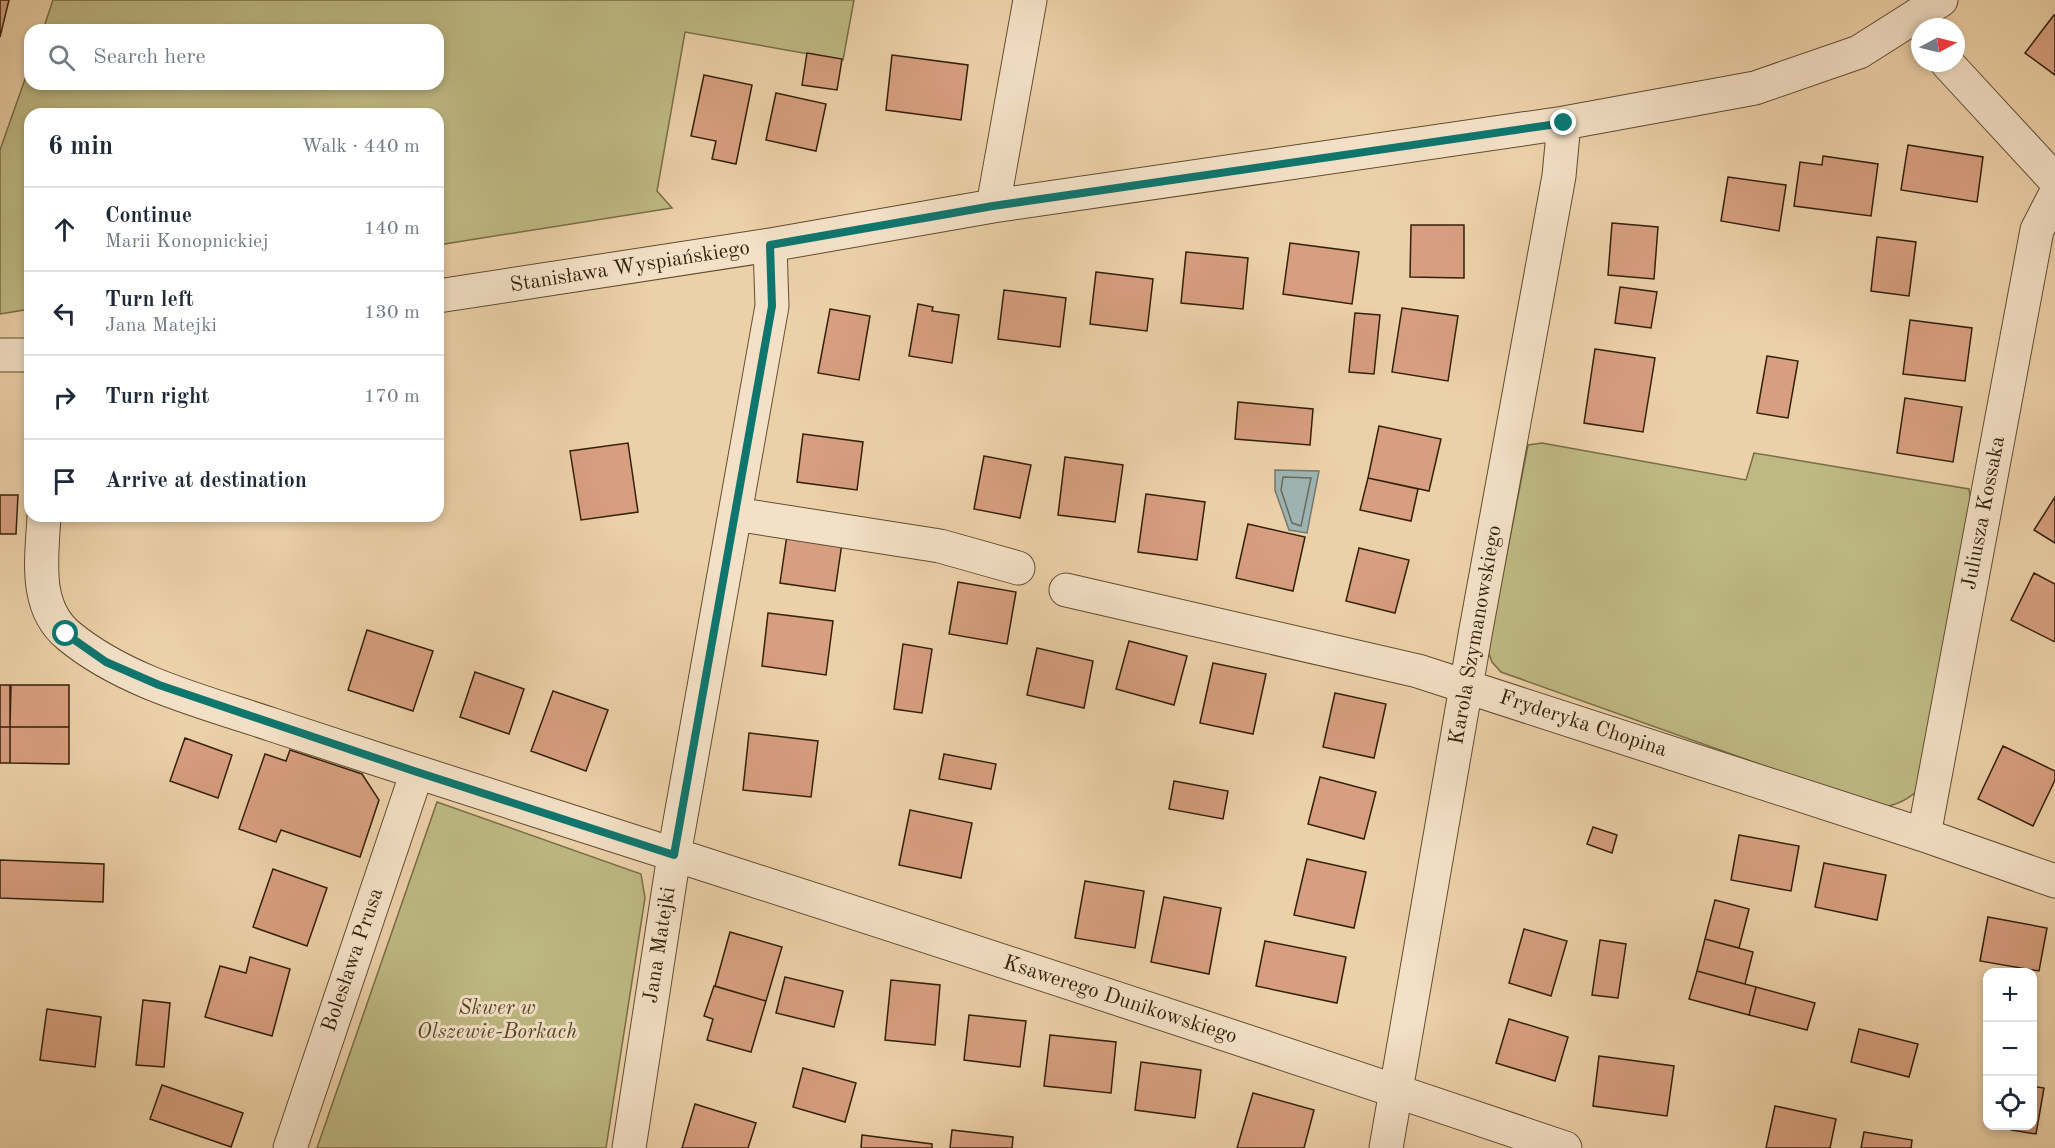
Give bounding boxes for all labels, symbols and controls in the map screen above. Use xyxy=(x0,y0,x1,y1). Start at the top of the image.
north arrow xyxy=(1911,18,1965,72)
search box xyxy=(24,24,444,90)
icon: search xyxy=(45,41,78,74)
text: Search here xyxy=(93,46,206,68)
route end xyxy=(1550,109,1576,135)
text: 6 min xyxy=(48,134,113,160)
text: Walk · 440 m xyxy=(301,137,420,157)
text: Continue xyxy=(105,205,192,227)
icon: ahead xyxy=(48,213,81,246)
text: 140 m xyxy=(364,219,420,239)
text: Marii Konopnickiej xyxy=(105,232,269,252)
street label: Stanisława Wyspiańskiego xyxy=(509,238,751,296)
text: Turn left xyxy=(105,289,194,311)
icon: left xyxy=(48,297,81,330)
text: 130 m xyxy=(364,303,420,323)
text: Jana Matejki xyxy=(105,316,217,336)
icon: right xyxy=(48,381,81,414)
text: Turn right xyxy=(105,386,209,408)
text: 170 m xyxy=(364,387,420,407)
street label: Juliusza Kossaka xyxy=(1959,434,2009,592)
icon: arrive xyxy=(48,465,81,498)
text: Arrive at destination xyxy=(105,470,307,492)
street label: Karola Szymanowskiego xyxy=(1446,524,1506,746)
route start xyxy=(52,620,78,646)
street label: Fryderyka Chopina xyxy=(1497,687,1669,761)
street label: Bolesława Prusa xyxy=(319,885,387,1035)
street label: Jana Matejki xyxy=(640,885,680,1005)
street label: Ksawerego Dunikowskiego xyxy=(1000,952,1240,1048)
map controls xyxy=(1983,968,2037,1130)
button: + xyxy=(1983,968,2037,1022)
park label: Skwer w Olszewie-Borkach xyxy=(417,998,578,1043)
button: − xyxy=(1983,1022,2037,1076)
button: locate xyxy=(1983,1076,2037,1130)

